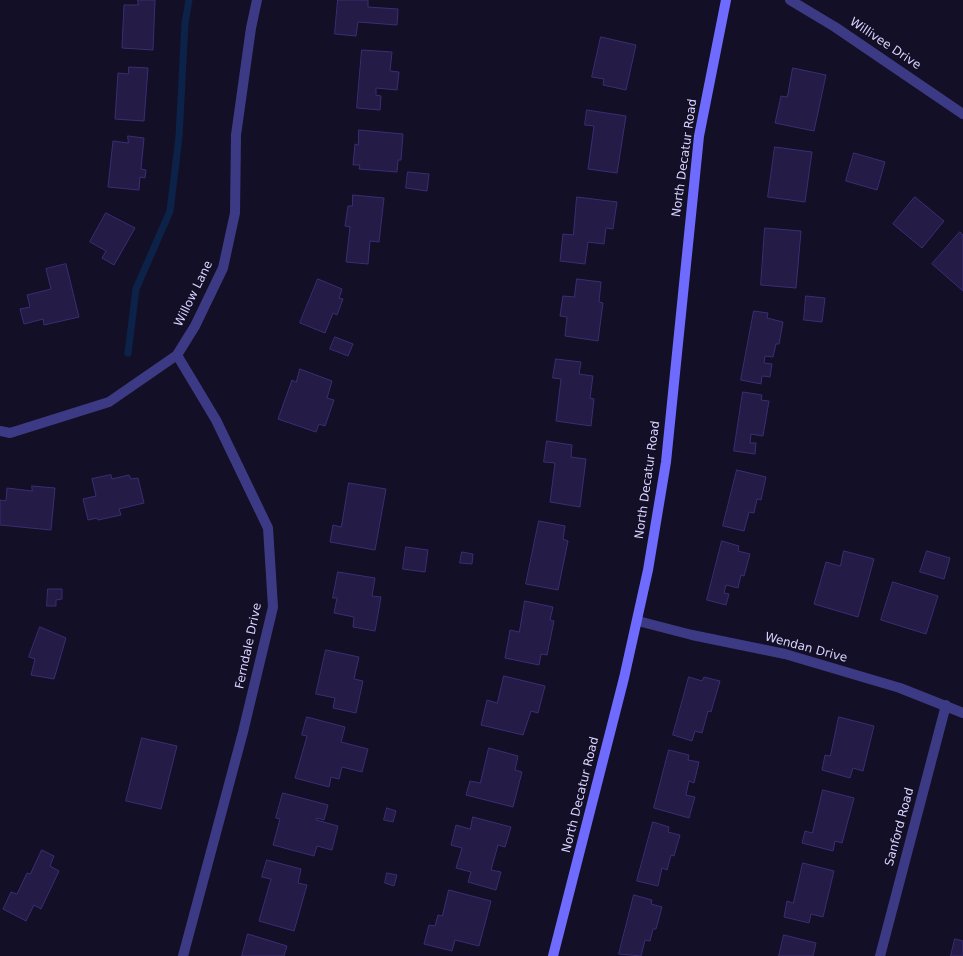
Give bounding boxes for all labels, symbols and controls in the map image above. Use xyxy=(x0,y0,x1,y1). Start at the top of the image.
street label: Willivee Drive xyxy=(847,15,923,73)
street label: North Decatur Road xyxy=(670,98,700,218)
street label: Willow Lane xyxy=(172,259,216,329)
street label: North Decatur Road xyxy=(633,420,663,540)
street label: Ferndale Drive xyxy=(233,602,265,690)
street label: Wendan Drive xyxy=(763,630,849,666)
street label: North Decatur Road xyxy=(560,735,602,855)
street label: Sanford Road xyxy=(883,786,917,868)

